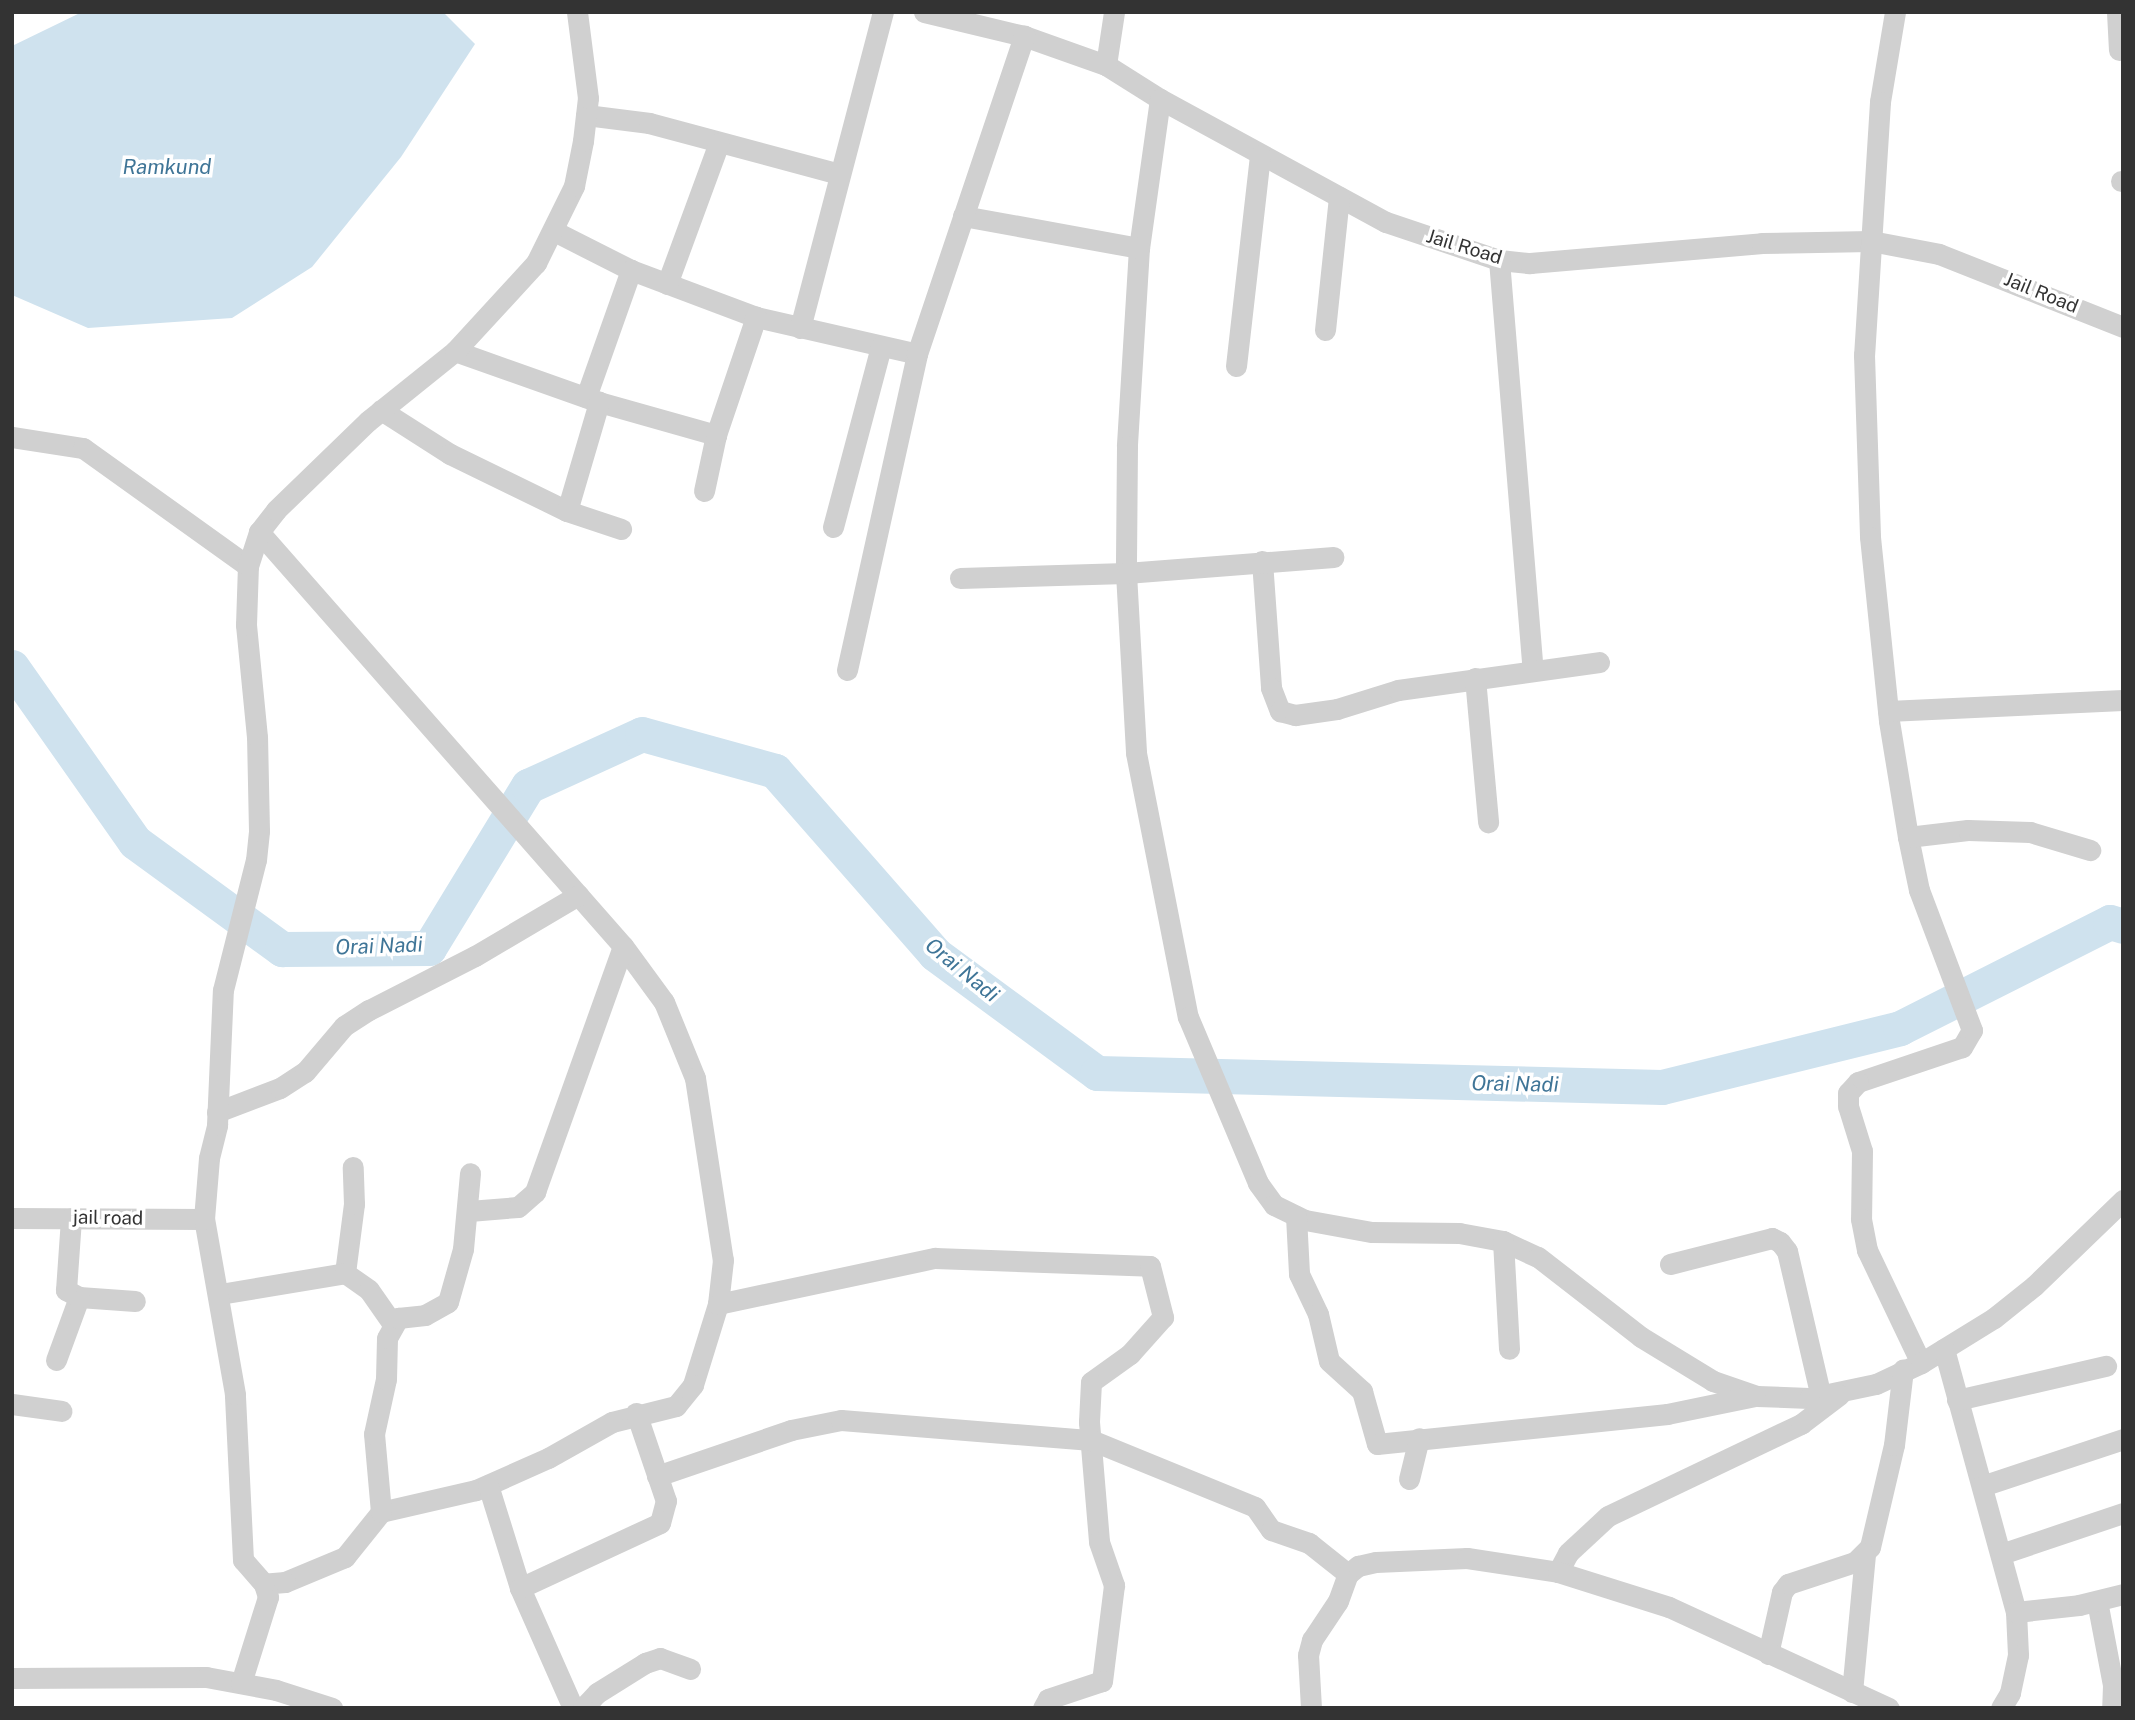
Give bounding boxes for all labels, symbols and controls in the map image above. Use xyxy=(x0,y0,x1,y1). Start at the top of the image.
water label: Ramkund xyxy=(123,154,211,180)
street label: Jail Road xyxy=(1423,225,1505,269)
street label: Jail Road xyxy=(2001,268,2081,318)
water label: Orai Nadi xyxy=(335,932,423,960)
water label: Orai Nadi xyxy=(920,933,1004,1007)
water label: Orai Nadi xyxy=(1471,1071,1559,1097)
street label: jail road xyxy=(73,1206,143,1230)

